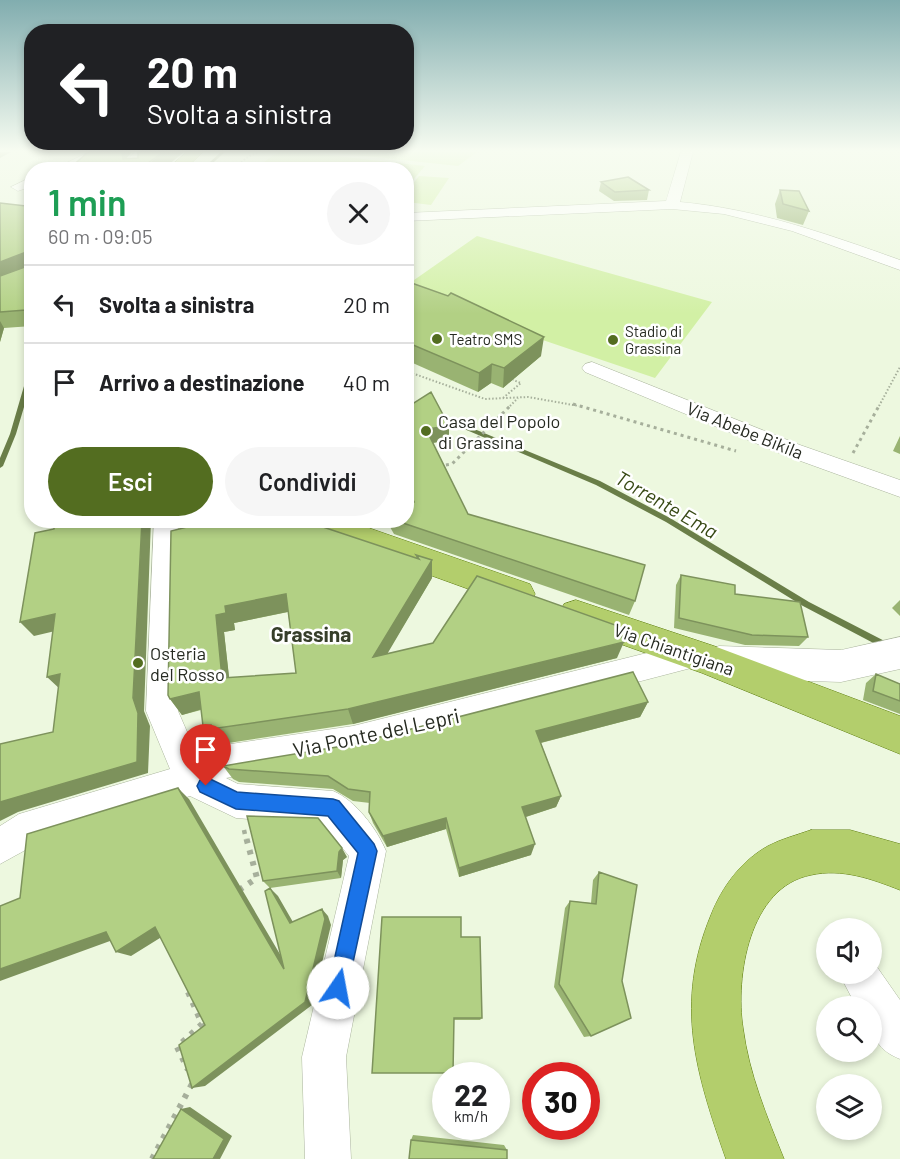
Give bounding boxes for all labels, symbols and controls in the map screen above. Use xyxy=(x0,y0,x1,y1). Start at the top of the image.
text: 20 m xyxy=(147,46,238,96)
icon: left xyxy=(48,48,126,126)
text: Svolta a sinistra xyxy=(147,97,332,129)
text: 1 min xyxy=(48,180,127,223)
button: close xyxy=(327,182,390,245)
text: 60 m · 09:05 xyxy=(48,224,152,248)
icon: left xyxy=(48,288,81,321)
text: Svolta a sinistra xyxy=(99,291,254,317)
text: 20 m xyxy=(343,291,390,317)
place label: Stadio di Grassina xyxy=(625,322,682,357)
place label: Teatro SMS xyxy=(449,330,522,348)
marker: Teatro SMS xyxy=(430,332,444,346)
marker: Stadio di Grassina xyxy=(606,333,620,347)
icon: arrive xyxy=(48,366,81,399)
text: Arrivo a destinazione xyxy=(99,369,305,395)
text: 40 m xyxy=(343,369,390,395)
street label: Via Abebe Bikila xyxy=(683,397,807,463)
place label: Casa del Popolo di Grassina xyxy=(438,410,560,453)
marker: Casa del Popolo di Grassina xyxy=(419,424,433,438)
button: Esci xyxy=(48,447,213,516)
button: Condividi xyxy=(225,447,390,516)
water label: Torrente Ema xyxy=(611,465,723,543)
street label: Via Chiantigiana xyxy=(611,618,737,680)
district label: Grassina xyxy=(271,621,351,646)
place label: Osteria del Rosso xyxy=(150,642,225,685)
marker: Osteria del Rosso xyxy=(131,656,145,670)
street label: Via Ponte del Lepri xyxy=(290,702,462,762)
pin xyxy=(180,724,231,786)
icon: arrive xyxy=(189,733,222,766)
map controls xyxy=(816,918,882,1140)
button: sound xyxy=(816,918,882,984)
position arrow xyxy=(306,956,370,1020)
button: search xyxy=(816,996,882,1062)
speed limit sign: 30 xyxy=(522,1062,600,1140)
button: layers xyxy=(816,1074,882,1140)
text: 22 xyxy=(454,1076,488,1112)
text: km/h xyxy=(454,1107,488,1125)

